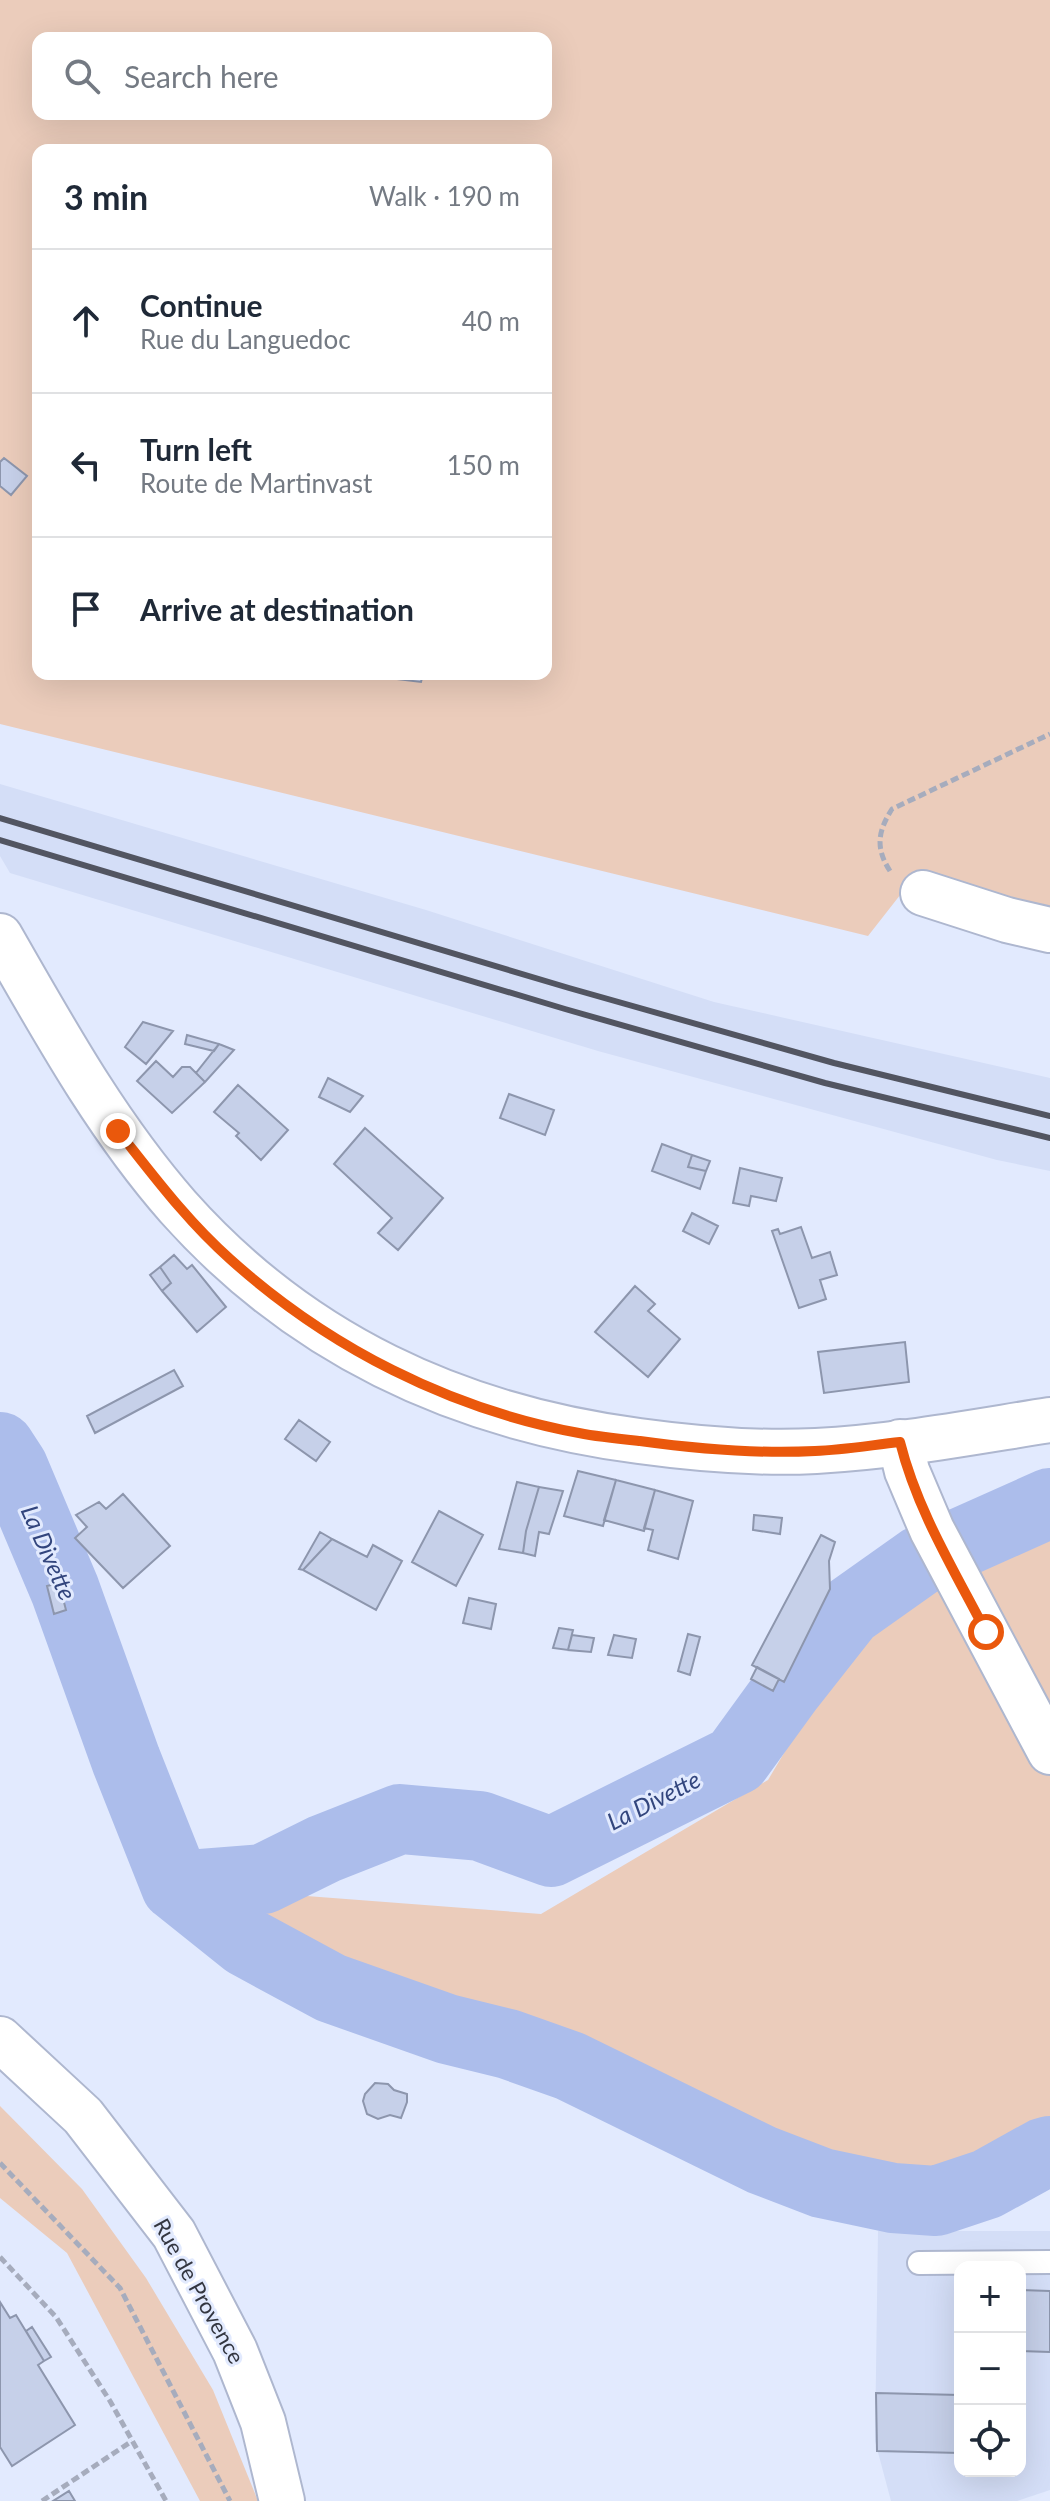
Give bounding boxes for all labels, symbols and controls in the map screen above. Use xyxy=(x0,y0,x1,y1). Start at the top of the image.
search box xyxy=(32,32,552,120)
icon: search xyxy=(60,54,104,98)
text: Search here xyxy=(124,58,279,94)
text: 3 min xyxy=(64,176,148,217)
text: Walk · 190 m xyxy=(369,180,520,212)
text: Continue xyxy=(140,287,263,323)
icon: ahead xyxy=(64,299,108,343)
text: 40 m xyxy=(462,305,520,337)
text: Rue du Languedoc xyxy=(140,323,351,355)
text: Turn left xyxy=(140,431,252,467)
icon: left xyxy=(64,443,108,487)
text: 150 m xyxy=(447,449,520,481)
text: Route de Martinvast xyxy=(140,467,372,499)
icon: arrive xyxy=(64,587,108,631)
text: Arrive at destination xyxy=(140,591,414,627)
route end xyxy=(100,1113,136,1149)
water label: La Divette xyxy=(16,1500,83,1604)
route start xyxy=(968,1614,1004,1650)
water label: La Divette xyxy=(602,1764,705,1835)
street label: Rue de Provence xyxy=(148,2213,251,2368)
map controls xyxy=(954,2261,1026,2477)
button: + xyxy=(954,2261,1026,2333)
button: − xyxy=(954,2333,1026,2405)
button: locate xyxy=(954,2405,1026,2477)

